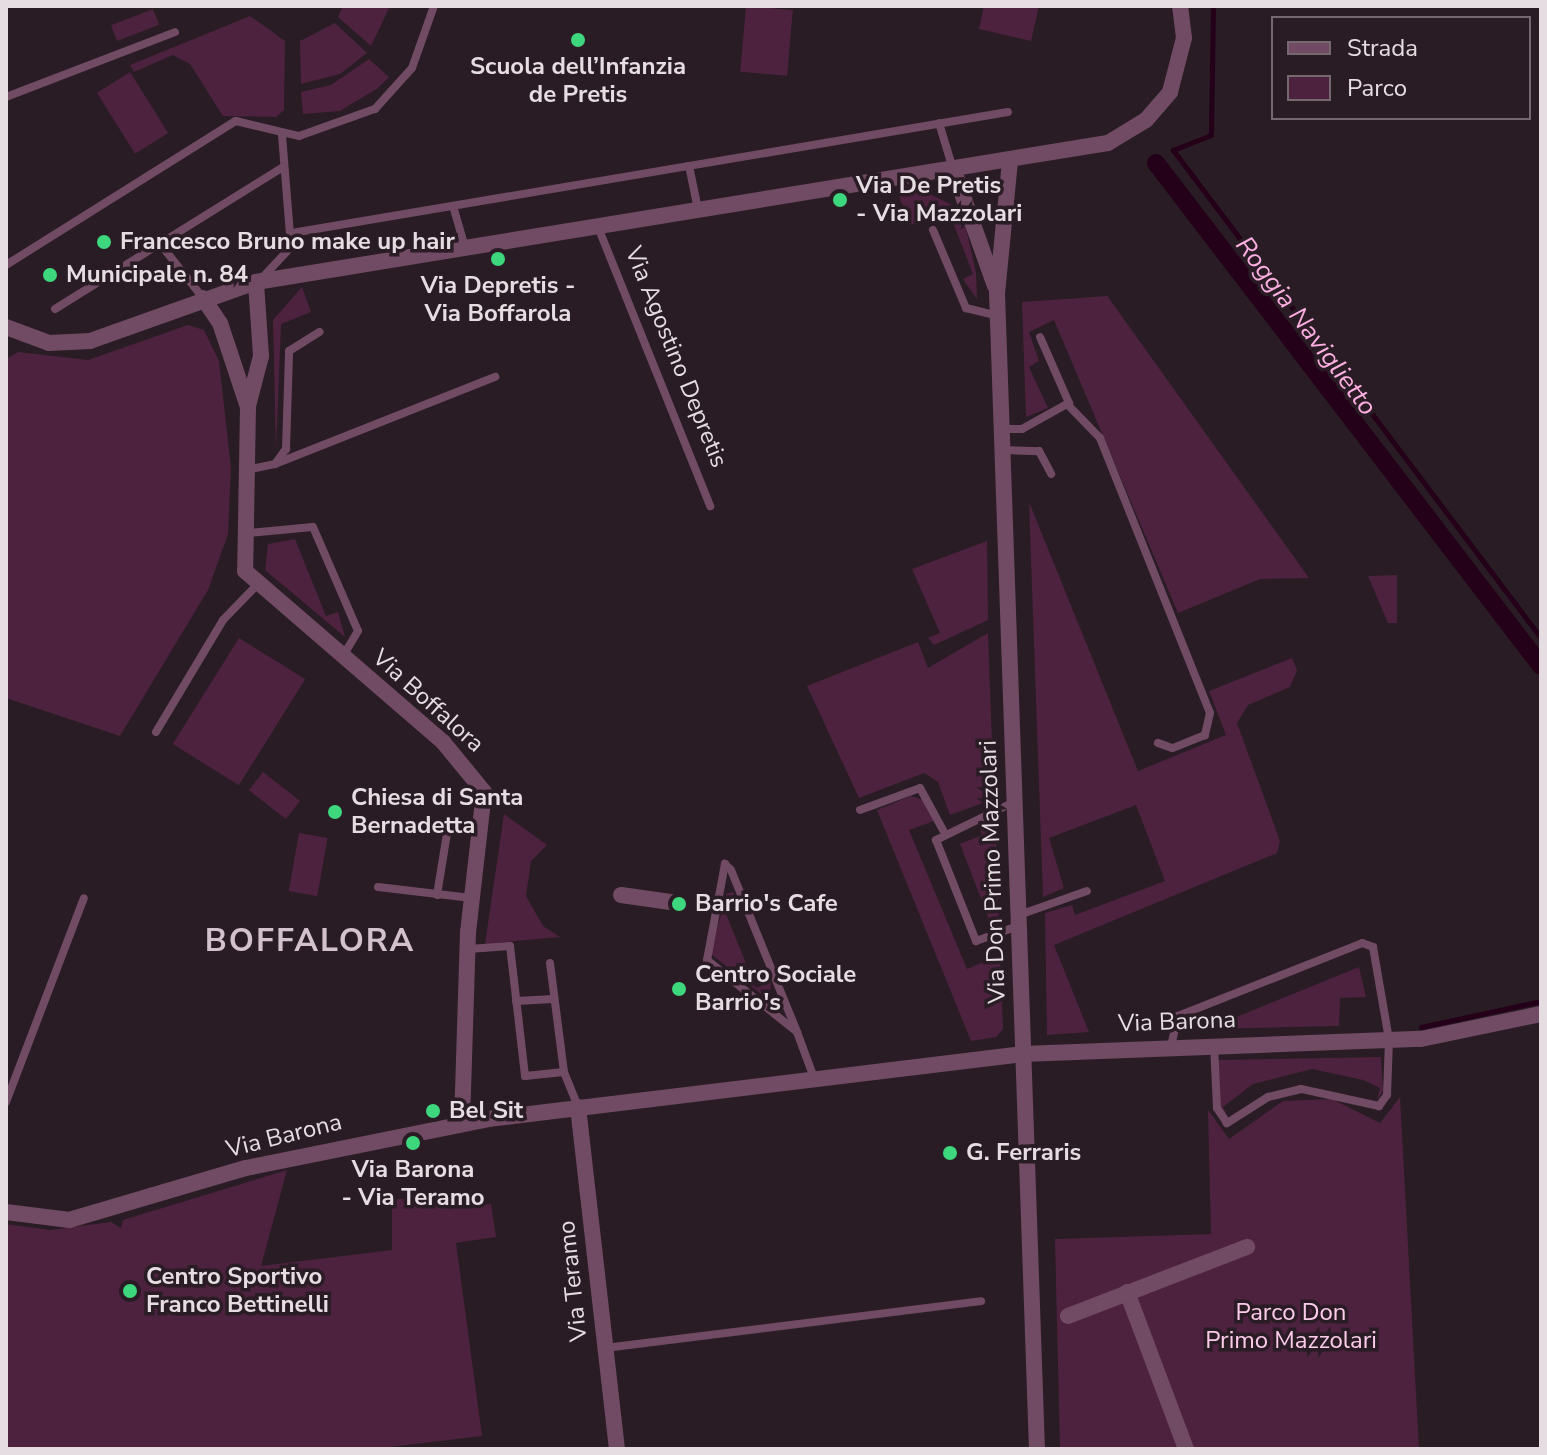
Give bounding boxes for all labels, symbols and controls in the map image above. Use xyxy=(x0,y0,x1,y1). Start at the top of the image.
legend xyxy=(1271,16,1531,120)
marker: Scuola dell’Infanzia de Pretis xyxy=(569,31,587,49)
text: Strada xyxy=(1347,32,1418,64)
place label: Scuola dell’Infanzia de Pretis xyxy=(470,53,686,109)
text: Parco xyxy=(1347,72,1407,104)
place label: Via De Pretis - Via Mazzolari xyxy=(856,172,1022,228)
marker: Via De Pretis - Via Mazzolari xyxy=(831,191,849,209)
place label: Francesco Bruno make up hair xyxy=(120,228,455,256)
water label: Roggia Naviglietto xyxy=(1229,230,1383,422)
marker: Francesco Bruno make up hair xyxy=(95,233,113,251)
street label: Via Agostino Depretis xyxy=(619,242,733,472)
marker: Via Depretis - Via Boffarola xyxy=(489,250,507,268)
place label: Municipale n. 84 xyxy=(66,261,248,289)
marker: Municipale n. 84 xyxy=(41,266,59,284)
place label: Via Depretis - Via Boffarola xyxy=(421,272,575,328)
street label: Via Boffalora xyxy=(366,643,490,759)
street label: Via Don Primo Mazzolari xyxy=(974,740,1012,1004)
place label: Chiesa di Santa Bernadetta xyxy=(351,784,523,840)
marker: Chiesa di Santa Bernadetta xyxy=(326,803,344,821)
place label: Barrio's Cafe xyxy=(695,890,838,918)
marker: Barrio's Cafe xyxy=(670,895,688,913)
district label: BOFFALORA xyxy=(205,922,415,960)
place label: Centro Sociale Barrio's xyxy=(695,961,856,1017)
marker: Centro Sociale Barrio's xyxy=(670,980,688,998)
street label: Via Barona xyxy=(1117,1006,1237,1038)
place label: Bel Sit xyxy=(449,1097,523,1125)
marker: Bel Sit xyxy=(424,1102,442,1120)
street label: Via Barona xyxy=(223,1108,345,1164)
marker: Via Barona - Via Teramo xyxy=(404,1134,422,1152)
place label: G. Ferraris xyxy=(966,1139,1081,1167)
marker: G. Ferraris xyxy=(941,1144,959,1162)
place label: Via Barona - Via Teramo xyxy=(341,1156,485,1212)
street label: Via Teramo xyxy=(552,1219,594,1343)
place label: Centro Sportivo Franco Bettinelli xyxy=(146,1263,329,1319)
marker: Centro Sportivo Franco Bettinelli xyxy=(121,1282,139,1300)
park label: Parco Don Primo Mazzolari xyxy=(1205,1299,1377,1355)

